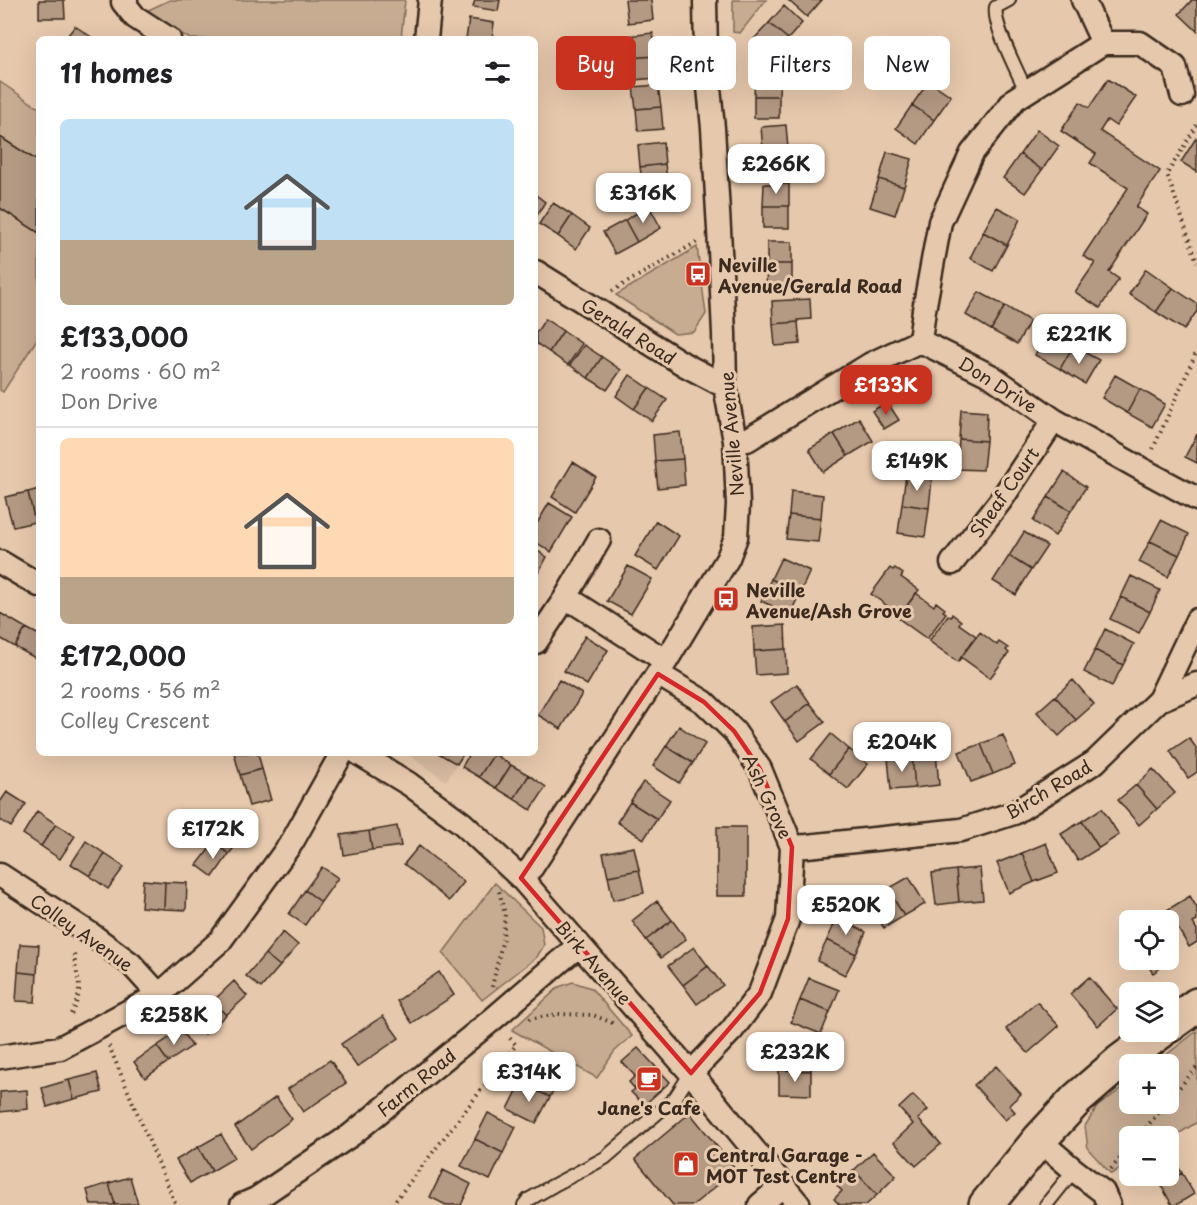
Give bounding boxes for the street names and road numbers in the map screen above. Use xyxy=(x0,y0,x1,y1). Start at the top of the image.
street label: Gerald Road xyxy=(576,291,682,371)
street label: Don Drive xyxy=(953,349,1043,419)
street label: Neville Avenue xyxy=(712,370,750,497)
street label: Sheaf Court xyxy=(963,441,1045,543)
street label: Ash Grove xyxy=(737,749,799,843)
street label: Birch Road xyxy=(1000,753,1096,825)
street label: Colley Avenue xyxy=(25,887,139,978)
street label: Birk Avenue xyxy=(550,914,639,1010)
street label: Farm Road xyxy=(371,1042,461,1122)

